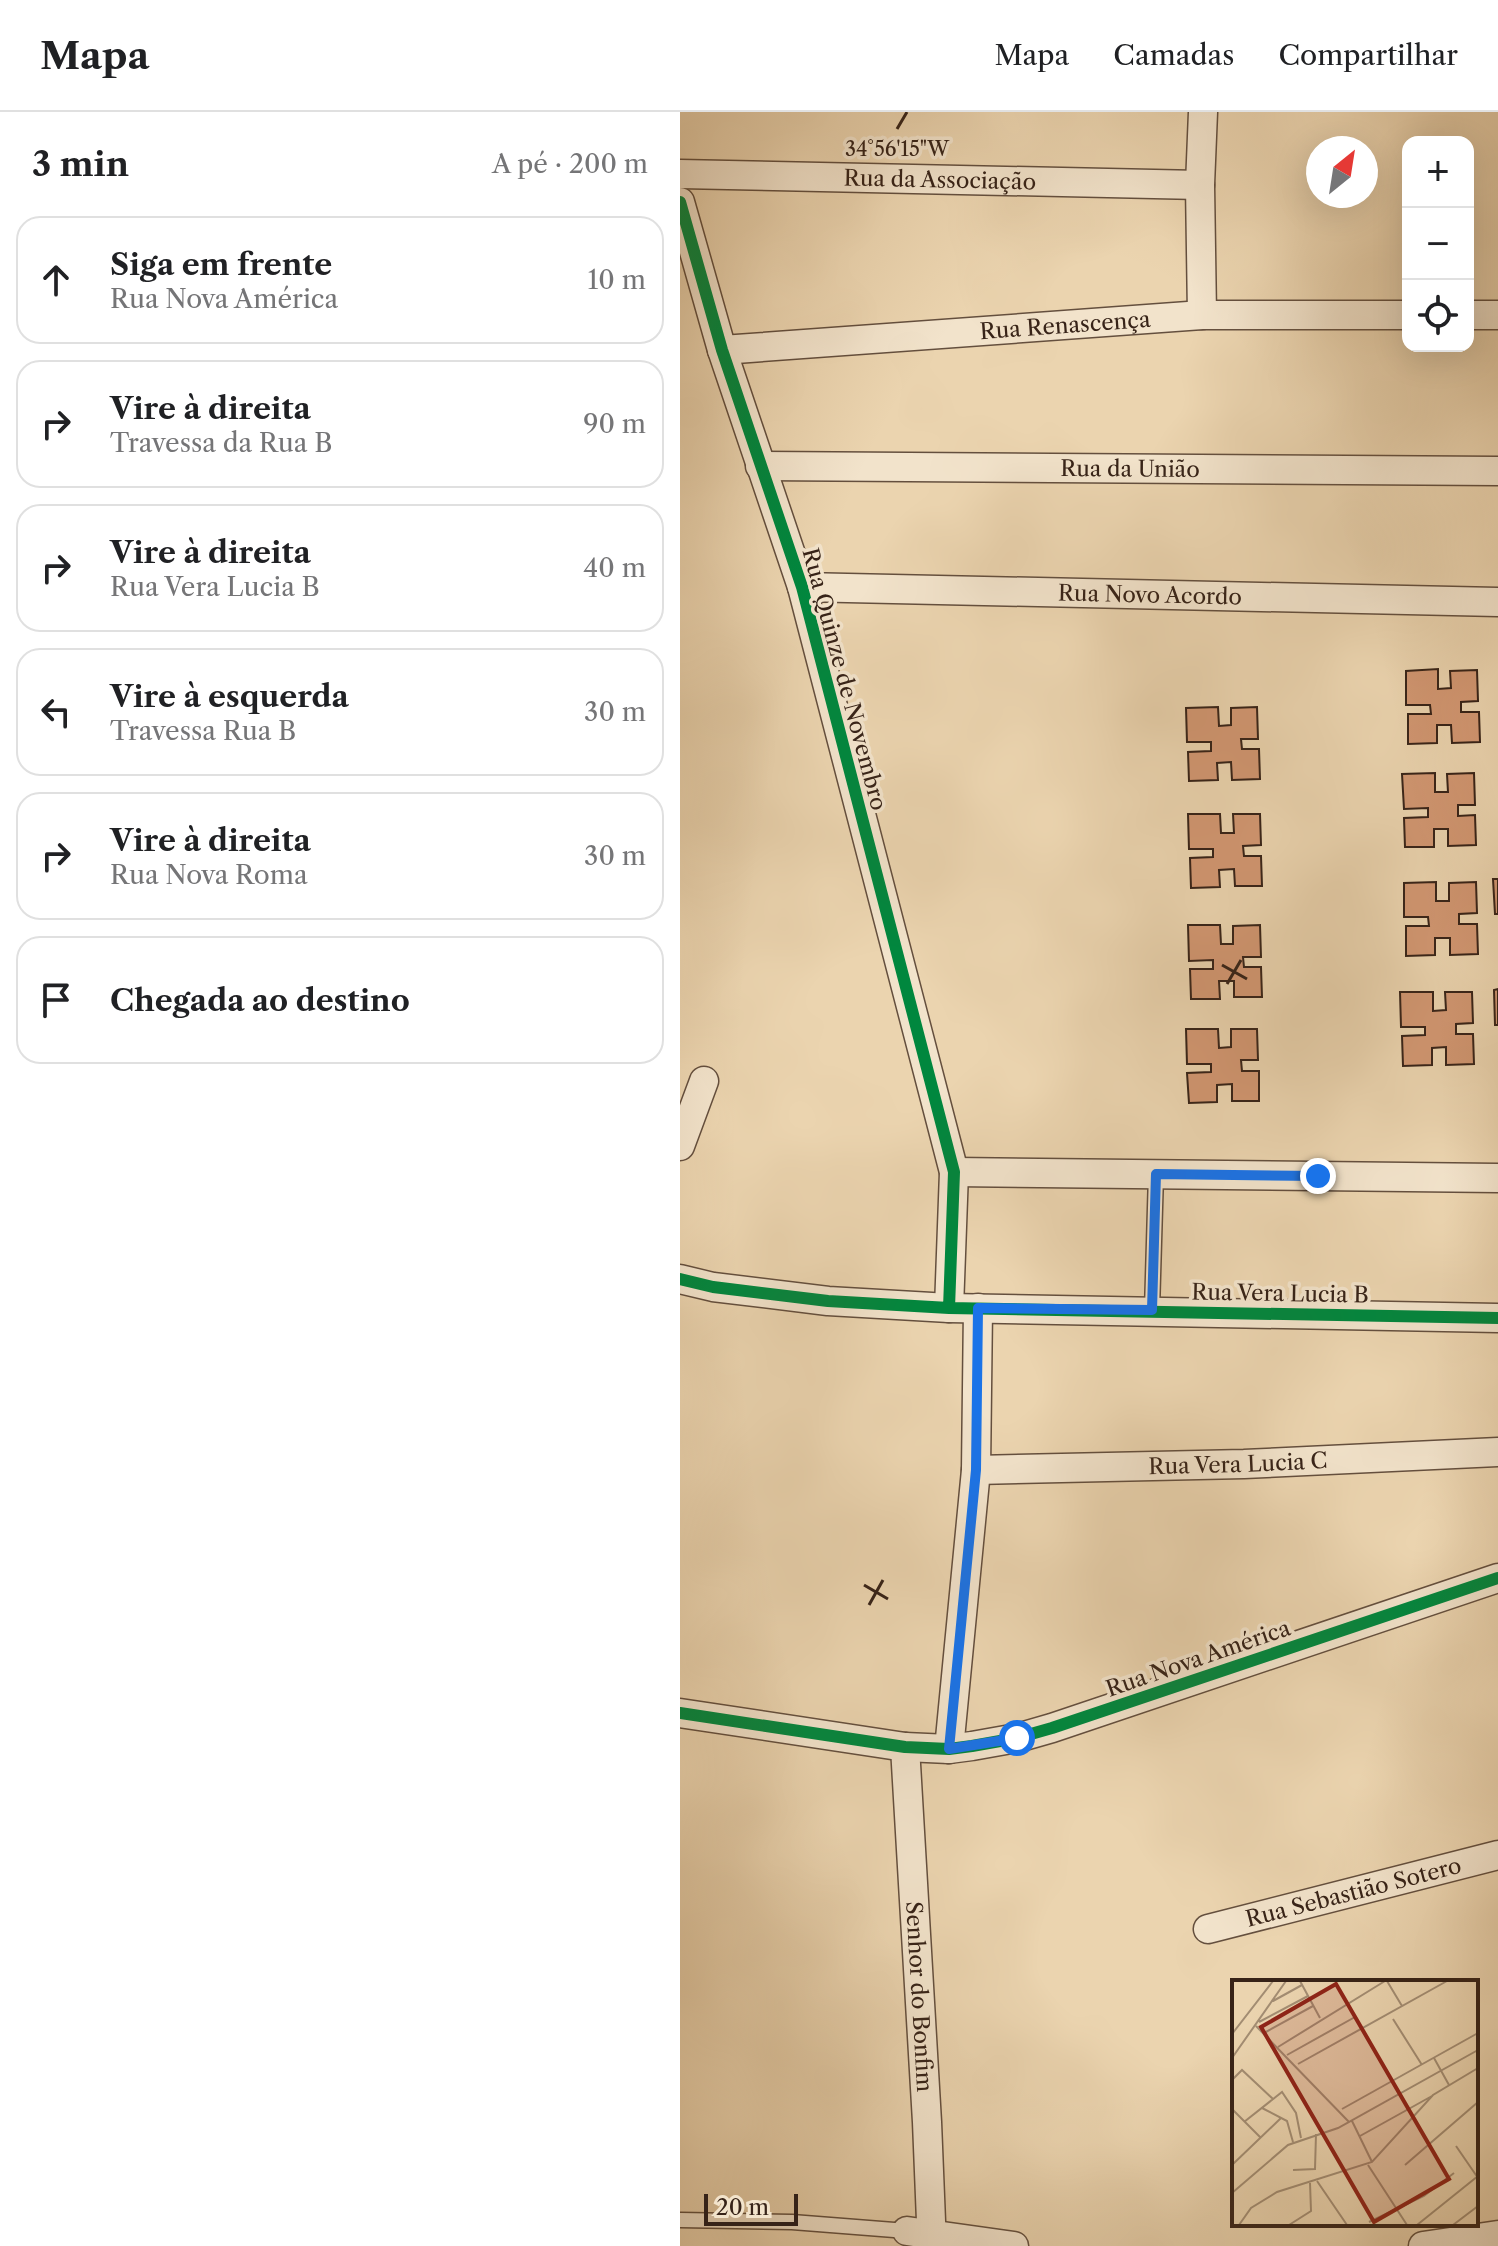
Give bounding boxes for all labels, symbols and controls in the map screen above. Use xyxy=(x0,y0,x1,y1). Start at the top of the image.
text: Mapa xyxy=(40,32,150,79)
text: Mapa xyxy=(994,38,1069,72)
text: Camadas xyxy=(1113,38,1235,72)
text: Compartilhar xyxy=(1279,38,1458,72)
north arrow xyxy=(1306,136,1378,208)
map controls xyxy=(1402,136,1474,352)
button: + xyxy=(1402,136,1474,208)
text: 34°56'15"W xyxy=(845,137,950,161)
text: 3 min xyxy=(32,143,129,185)
text: A pé · 200 m xyxy=(492,148,648,180)
street label: Rua da Associação xyxy=(843,164,1036,196)
button: − xyxy=(1402,208,1474,280)
text: Siga em frente xyxy=(110,246,332,283)
icon: ahead xyxy=(34,258,78,302)
text: 10 m xyxy=(587,264,646,296)
button: locate xyxy=(1402,280,1474,352)
text: Rua Nova América xyxy=(110,283,338,315)
street label: Rua Renascença xyxy=(979,306,1152,345)
text: Vire à direita xyxy=(110,390,311,427)
icon: right xyxy=(34,402,78,446)
text: 90 m xyxy=(583,408,646,440)
text: Travessa da Rua B xyxy=(110,427,332,459)
street label: Rua da União xyxy=(1060,455,1200,483)
text: Vire à direita xyxy=(110,534,311,571)
street label: Rua Quinze de Novembro xyxy=(796,545,893,813)
icon: right xyxy=(34,546,78,590)
text: 40 m xyxy=(583,552,646,584)
text: Rua Vera Lucia B xyxy=(110,571,320,603)
street label: Rua Novo Acordo xyxy=(1058,580,1242,610)
text: Vire à esquerda xyxy=(110,678,349,715)
icon: left xyxy=(34,690,78,734)
text: 30 m xyxy=(584,696,646,728)
text: Travessa Rua B xyxy=(110,715,296,747)
text: Vire à direita xyxy=(110,822,311,859)
icon: right xyxy=(34,834,78,878)
text: 30 m xyxy=(584,840,646,872)
text: Rua Nova Roma xyxy=(110,859,308,891)
icon: arrive xyxy=(34,978,78,1022)
text: Chegada ao destino xyxy=(110,982,410,1019)
route end xyxy=(1300,1158,1336,1194)
street label: Rua Vera Lucia B xyxy=(1191,1278,1369,1309)
street label: Rua Vera Lucia C xyxy=(1148,1447,1328,1480)
street label: Rua Nova América xyxy=(1102,1614,1294,1703)
route start xyxy=(999,1720,1035,1756)
street label: Rua Sebastião Sotero xyxy=(1243,1852,1464,1933)
street label: Senhor do Bonfim xyxy=(900,1900,938,2093)
inset map xyxy=(1232,1980,1478,2226)
scale bar xyxy=(704,2190,798,2226)
text: 20 m xyxy=(716,2194,769,2221)

